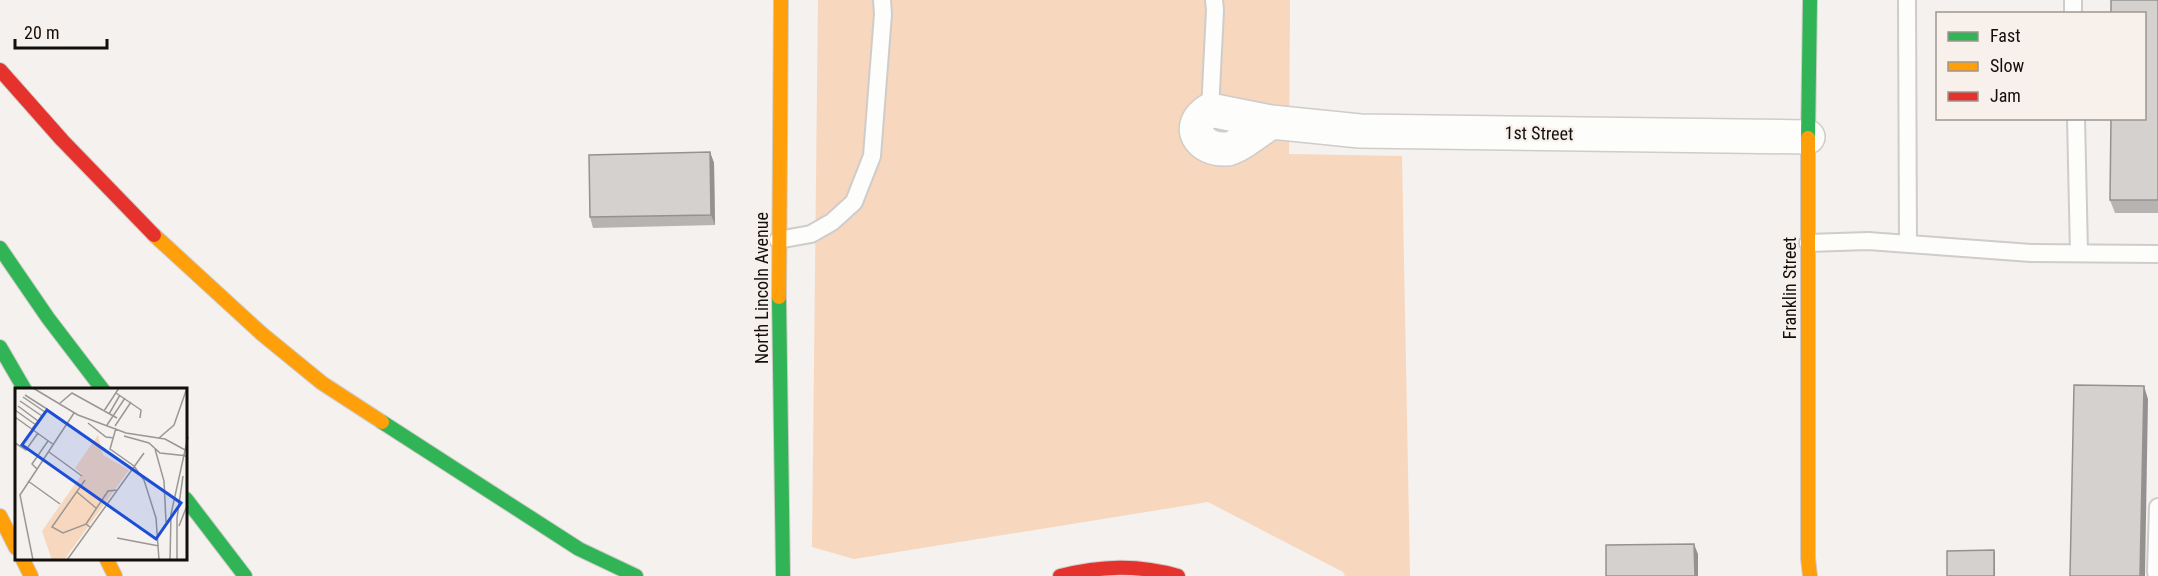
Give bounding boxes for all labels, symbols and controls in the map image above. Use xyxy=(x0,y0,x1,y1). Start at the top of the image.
scale bar xyxy=(15,12,106,50)
legend xyxy=(1936,12,2146,120)
text: 20 m xyxy=(24,22,59,43)
text: Fast xyxy=(1990,25,2021,46)
text: Slow xyxy=(1990,55,2025,76)
text: Jam xyxy=(1990,85,2021,106)
street label: 1st Street xyxy=(1504,122,1574,144)
street label: North Lincoln Avenue xyxy=(751,212,772,364)
street label: Franklin Street xyxy=(1779,237,1800,339)
inset map xyxy=(15,388,188,561)

